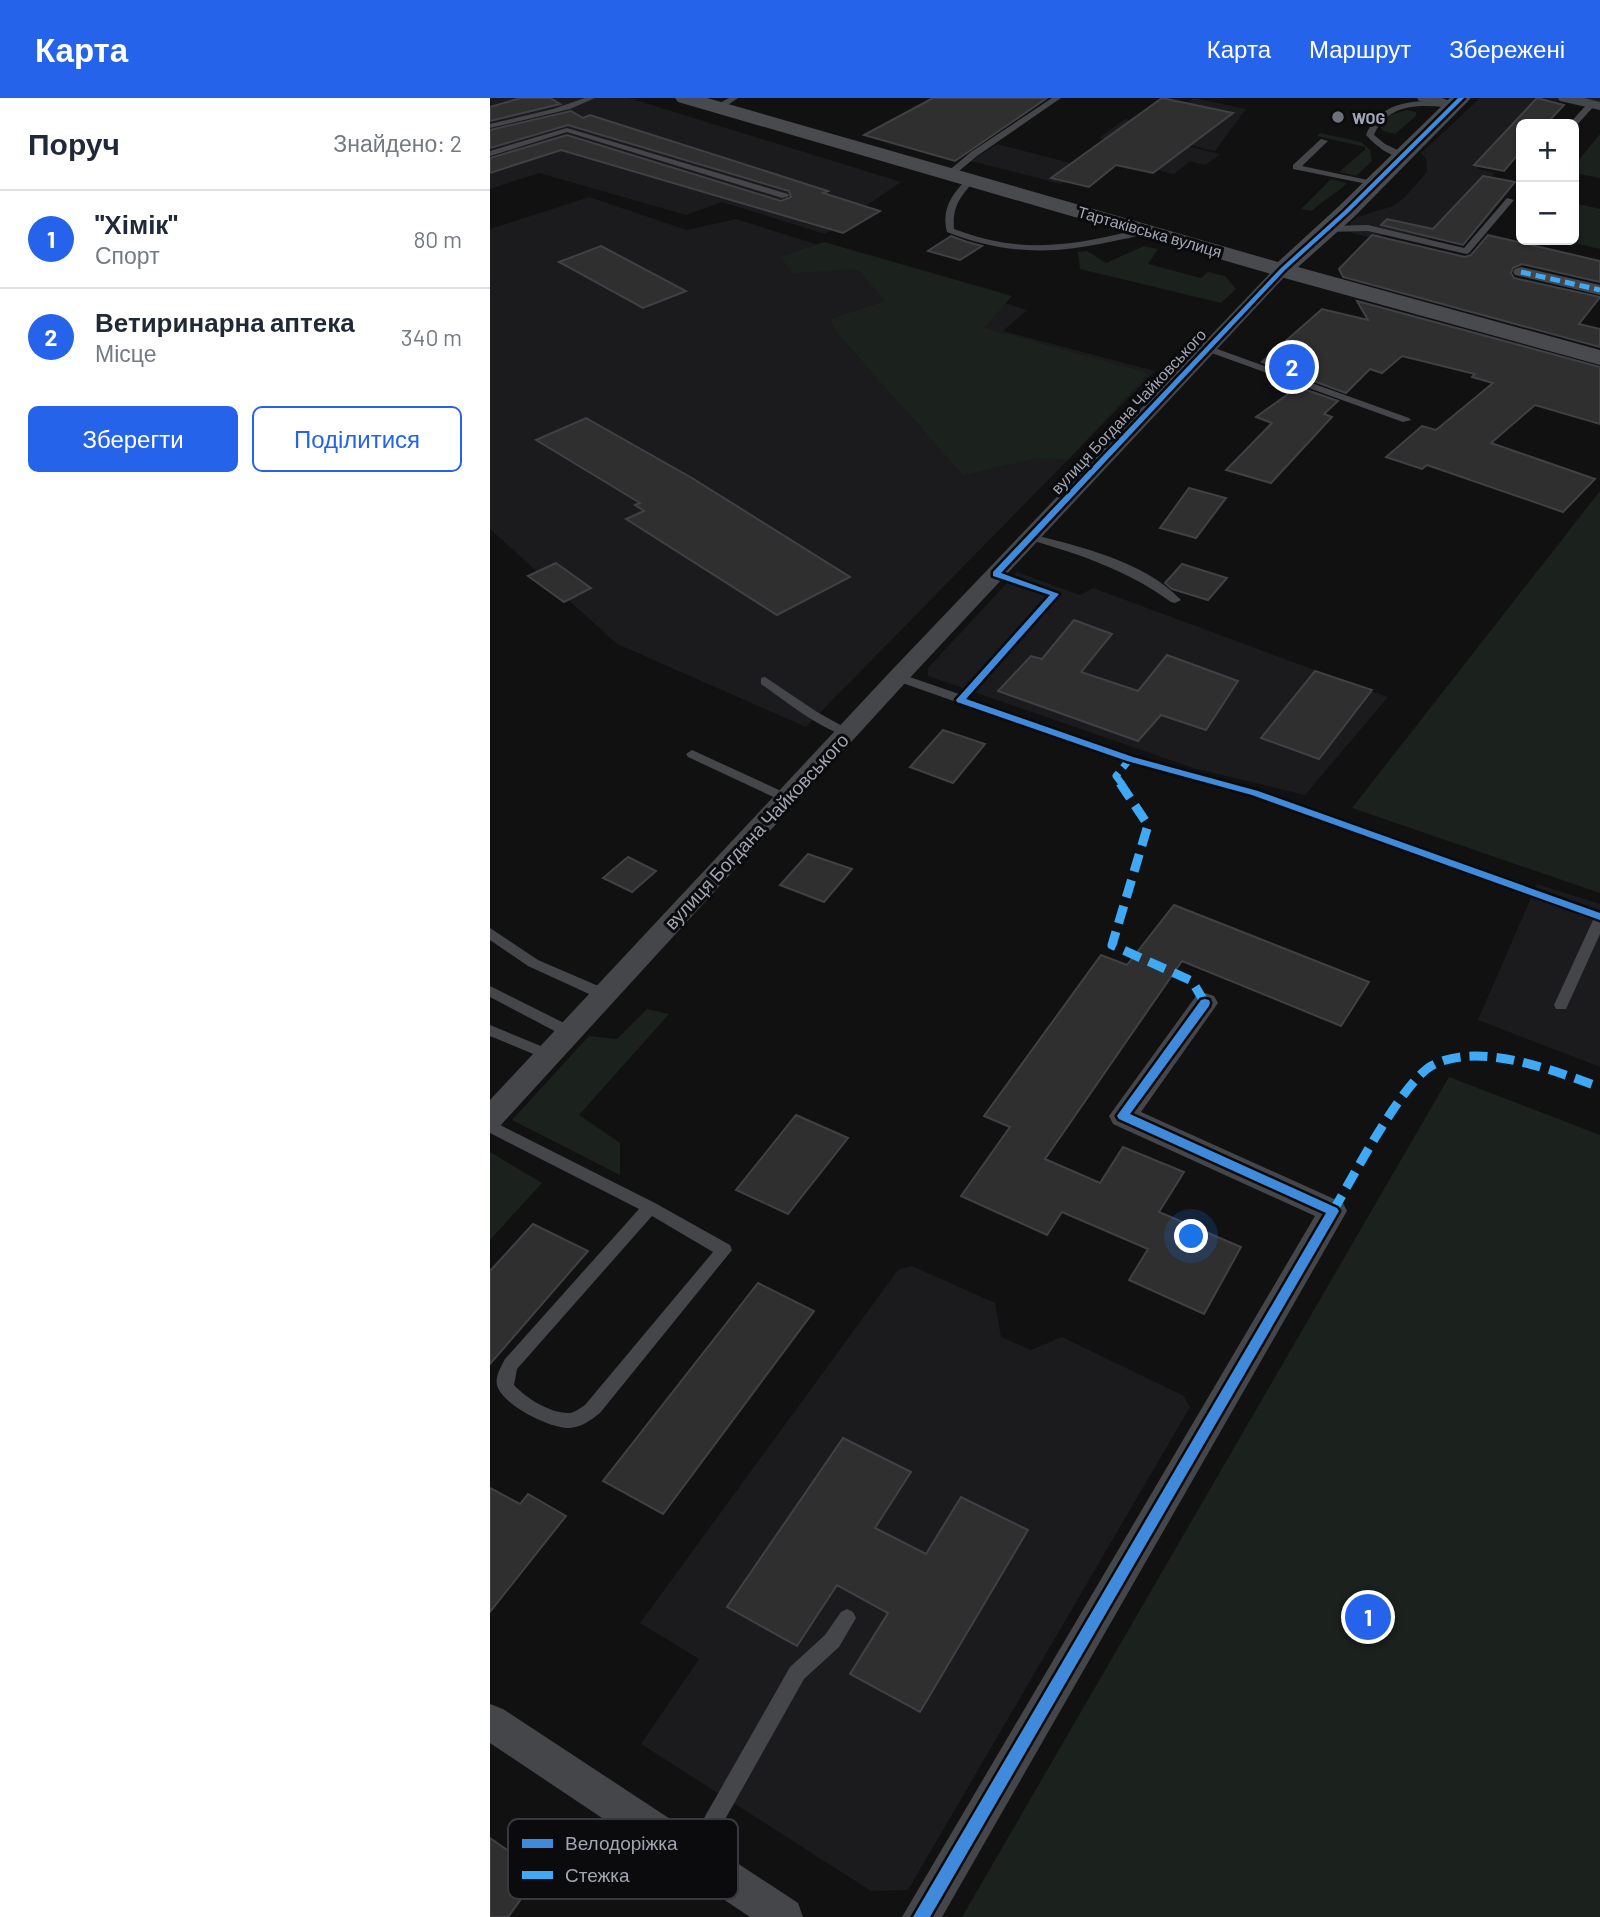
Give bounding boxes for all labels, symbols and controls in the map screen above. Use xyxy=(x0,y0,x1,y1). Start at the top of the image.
text: Карта xyxy=(35,29,128,69)
text: Карта xyxy=(1207,34,1271,63)
text: Маршрут xyxy=(1309,34,1411,63)
text: Збережені xyxy=(1449,34,1565,63)
place label: WOG xyxy=(1352,108,1385,127)
marker: WOG xyxy=(1330,109,1346,125)
map controls xyxy=(1516,119,1579,245)
button: + xyxy=(1516,119,1579,182)
text: Поруч xyxy=(28,125,120,161)
text: Знайдено: 2 xyxy=(333,129,462,157)
button: − xyxy=(1516,182,1579,245)
street label: Тартаківська вулиця xyxy=(1076,201,1224,261)
text: "Хімік" xyxy=(95,208,178,239)
text: 1 xyxy=(47,225,55,253)
text: 80 m xyxy=(413,225,462,253)
text: Спорт xyxy=(95,241,160,269)
text: Ветиринарна аптека xyxy=(95,306,355,337)
text: 2 xyxy=(45,323,57,351)
text: 340 m xyxy=(401,323,462,351)
street label: вулиця Богдана Чайковського xyxy=(1047,325,1210,497)
text: Місце xyxy=(95,339,156,367)
pin: 2 xyxy=(1269,341,1315,393)
button: Зберегти xyxy=(28,406,238,472)
button: Поділитися xyxy=(252,406,462,472)
street label: вулиця Богдана Чайковського xyxy=(659,728,853,934)
your location xyxy=(1174,1219,1208,1253)
pin: 1 xyxy=(1345,1591,1391,1643)
legend xyxy=(508,1819,738,1899)
text: Велодоріжка xyxy=(565,1831,678,1854)
text: Стежка xyxy=(565,1863,630,1886)

